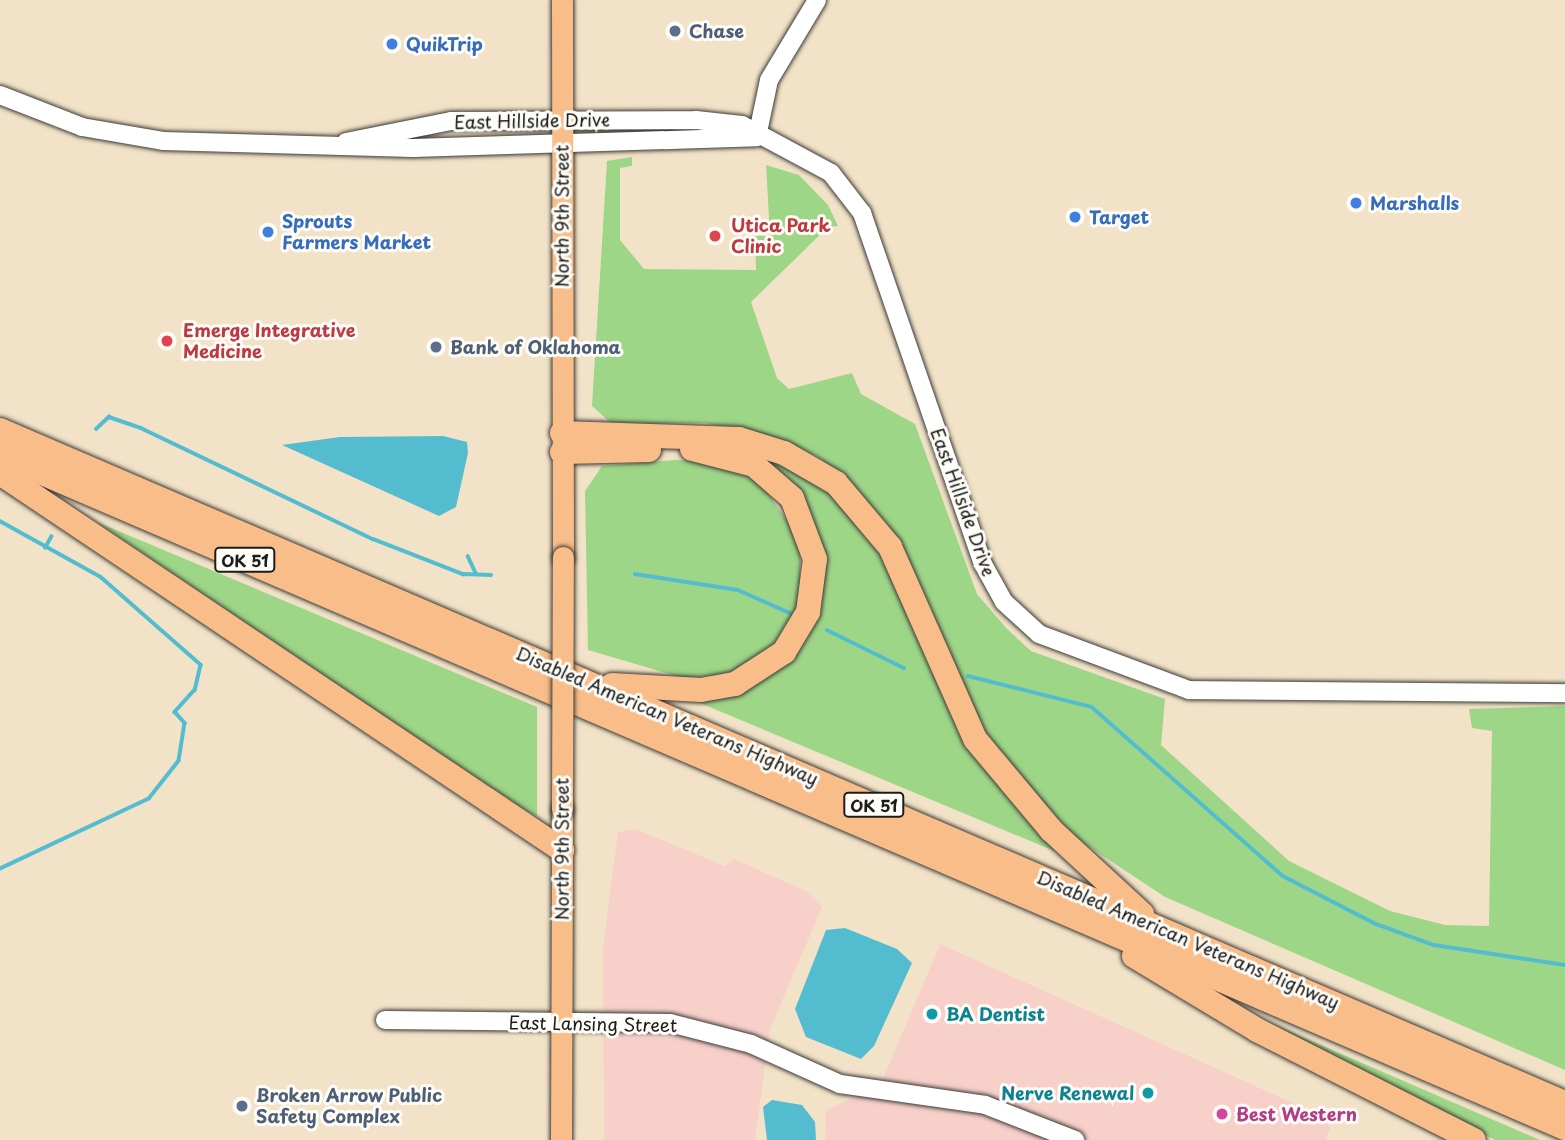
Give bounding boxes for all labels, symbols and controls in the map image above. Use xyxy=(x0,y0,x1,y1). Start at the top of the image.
place label: Chase xyxy=(689,20,744,42)
marker: Chase xyxy=(667,23,683,39)
place label: QuikTrip xyxy=(406,33,483,55)
marker: QuikTrip xyxy=(384,36,400,52)
street label: East Hillside Drive xyxy=(453,109,611,133)
street label: North 9th Street xyxy=(551,144,573,288)
place label: Marshalls xyxy=(1370,192,1459,214)
marker: Marshalls xyxy=(1348,195,1364,211)
place label: Target xyxy=(1089,206,1149,228)
marker: Target xyxy=(1067,209,1083,225)
place label: Sprouts Farmers Market xyxy=(282,211,432,254)
place label: Utica Park Clinic xyxy=(731,215,831,258)
marker: Sprouts Farmers Market xyxy=(260,224,276,240)
marker: Utica Park Clinic xyxy=(705,226,725,246)
place label: Emerge Integrative Medicine xyxy=(183,320,357,362)
marker: Emerge Integrative Medicine xyxy=(157,331,177,351)
place label: Bank of Oklahoma xyxy=(450,336,622,358)
marker: Bank of Oklahoma xyxy=(428,339,444,355)
street label: East Hillside Drive xyxy=(926,425,1000,579)
road number: OK 51 xyxy=(214,548,276,572)
street label: Disabled American Veterans Highway xyxy=(513,643,821,789)
street label: North 9th Street xyxy=(551,777,573,921)
road number: OK 51 xyxy=(842,792,906,818)
street label: Disabled American Veterans Highway xyxy=(1034,867,1342,1013)
place label: BA Dentist xyxy=(946,1003,1044,1025)
marker: BA Dentist xyxy=(924,1006,940,1022)
street label: East Lansing Street xyxy=(508,1012,678,1036)
place label: Nerve Renewal xyxy=(1001,1082,1134,1104)
place label: Broken Arrow Public Safety Complex xyxy=(256,1085,444,1128)
marker: Nerve Renewal xyxy=(1140,1085,1156,1101)
marker: Broken Arrow Public Safety Complex xyxy=(234,1098,250,1114)
place label: Best Western xyxy=(1236,1103,1357,1125)
marker: Best Western xyxy=(1214,1106,1230,1122)

